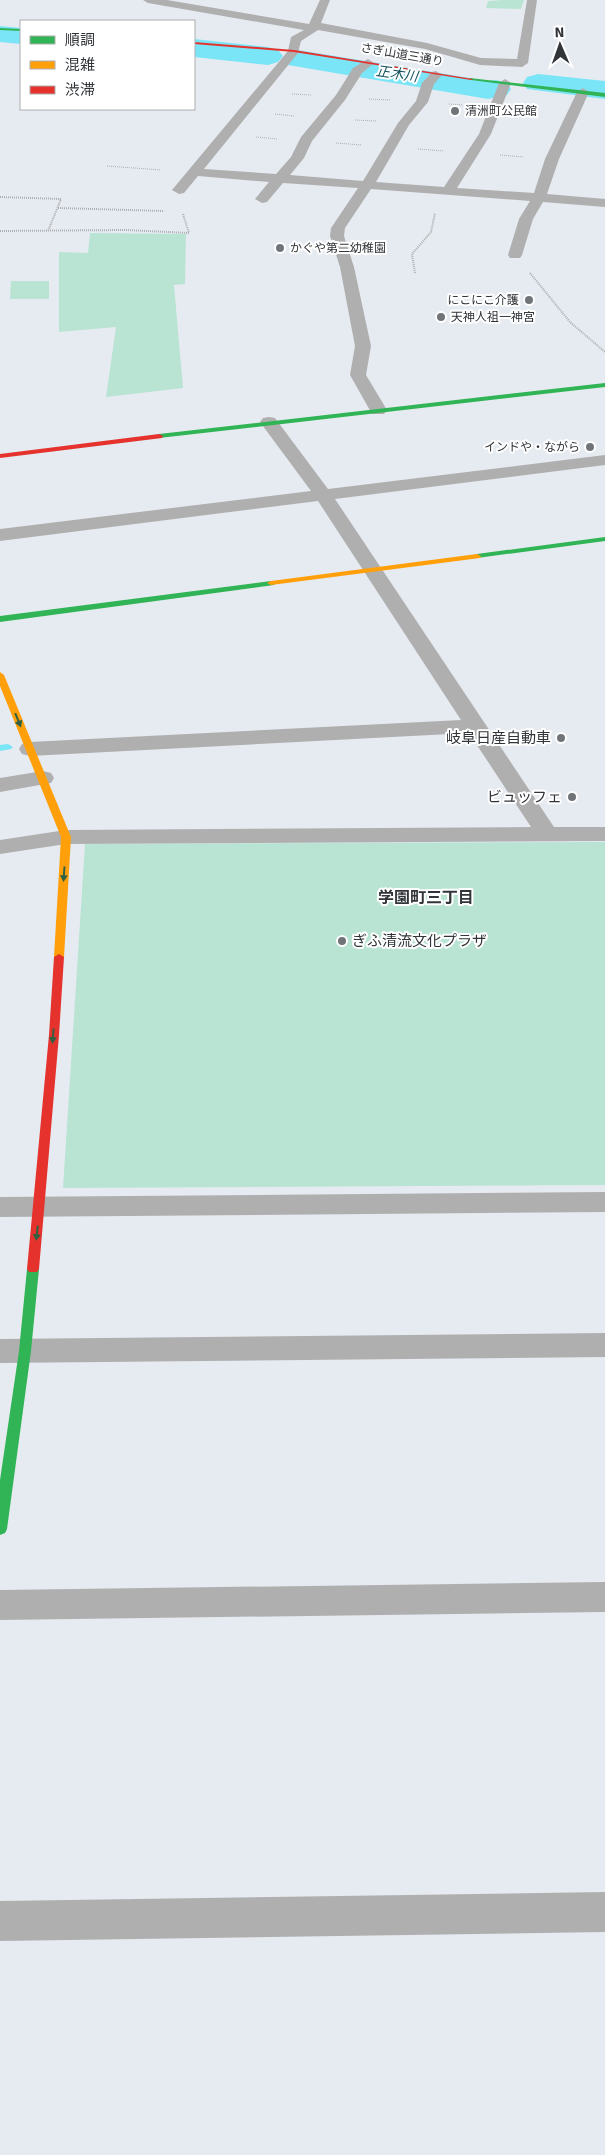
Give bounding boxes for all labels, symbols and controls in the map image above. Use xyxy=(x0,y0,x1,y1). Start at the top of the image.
legend xyxy=(20,20,195,110)
north arrow xyxy=(535,20,585,70)
text: N xyxy=(554,24,565,41)
text: 順調 xyxy=(65,31,95,49)
street label: さぎ山道三通り xyxy=(359,40,445,70)
text: 混雑 xyxy=(65,56,95,74)
water label: 正木川 xyxy=(375,63,421,86)
text: 渋滞 xyxy=(65,81,95,99)
place label: 清洲町公民館 xyxy=(465,104,537,119)
marker: 清洲町公民館 xyxy=(449,105,461,117)
place label: かぐや第二幼稚園 xyxy=(290,241,386,256)
marker: かぐや第二幼稚園 xyxy=(274,242,286,254)
place label: にこにこ介護 xyxy=(447,293,519,308)
marker: にこにこ介護 xyxy=(523,294,535,306)
place label: 天神人祖一神宮 xyxy=(451,310,535,325)
marker: 天神人祖一神宮 xyxy=(435,311,447,323)
place label: インドや・ながら xyxy=(484,440,580,455)
marker: インドや・ながら xyxy=(584,441,596,453)
one-way arrow xyxy=(15,713,23,728)
place label: 岐阜日産自動車 xyxy=(446,729,551,747)
marker: 岐阜日産自動車 xyxy=(555,732,567,744)
place label: ビュッフェ xyxy=(487,788,562,806)
marker: ビュッフェ xyxy=(566,791,578,803)
one-way arrow xyxy=(59,866,67,882)
district label: 学園町三丁目 xyxy=(378,888,474,908)
place label: ぎふ清流文化プラザ xyxy=(352,932,487,950)
marker: ぎふ清流文化プラザ xyxy=(336,935,348,947)
one-way arrow xyxy=(49,1028,57,1044)
one-way arrow xyxy=(33,1225,41,1241)

